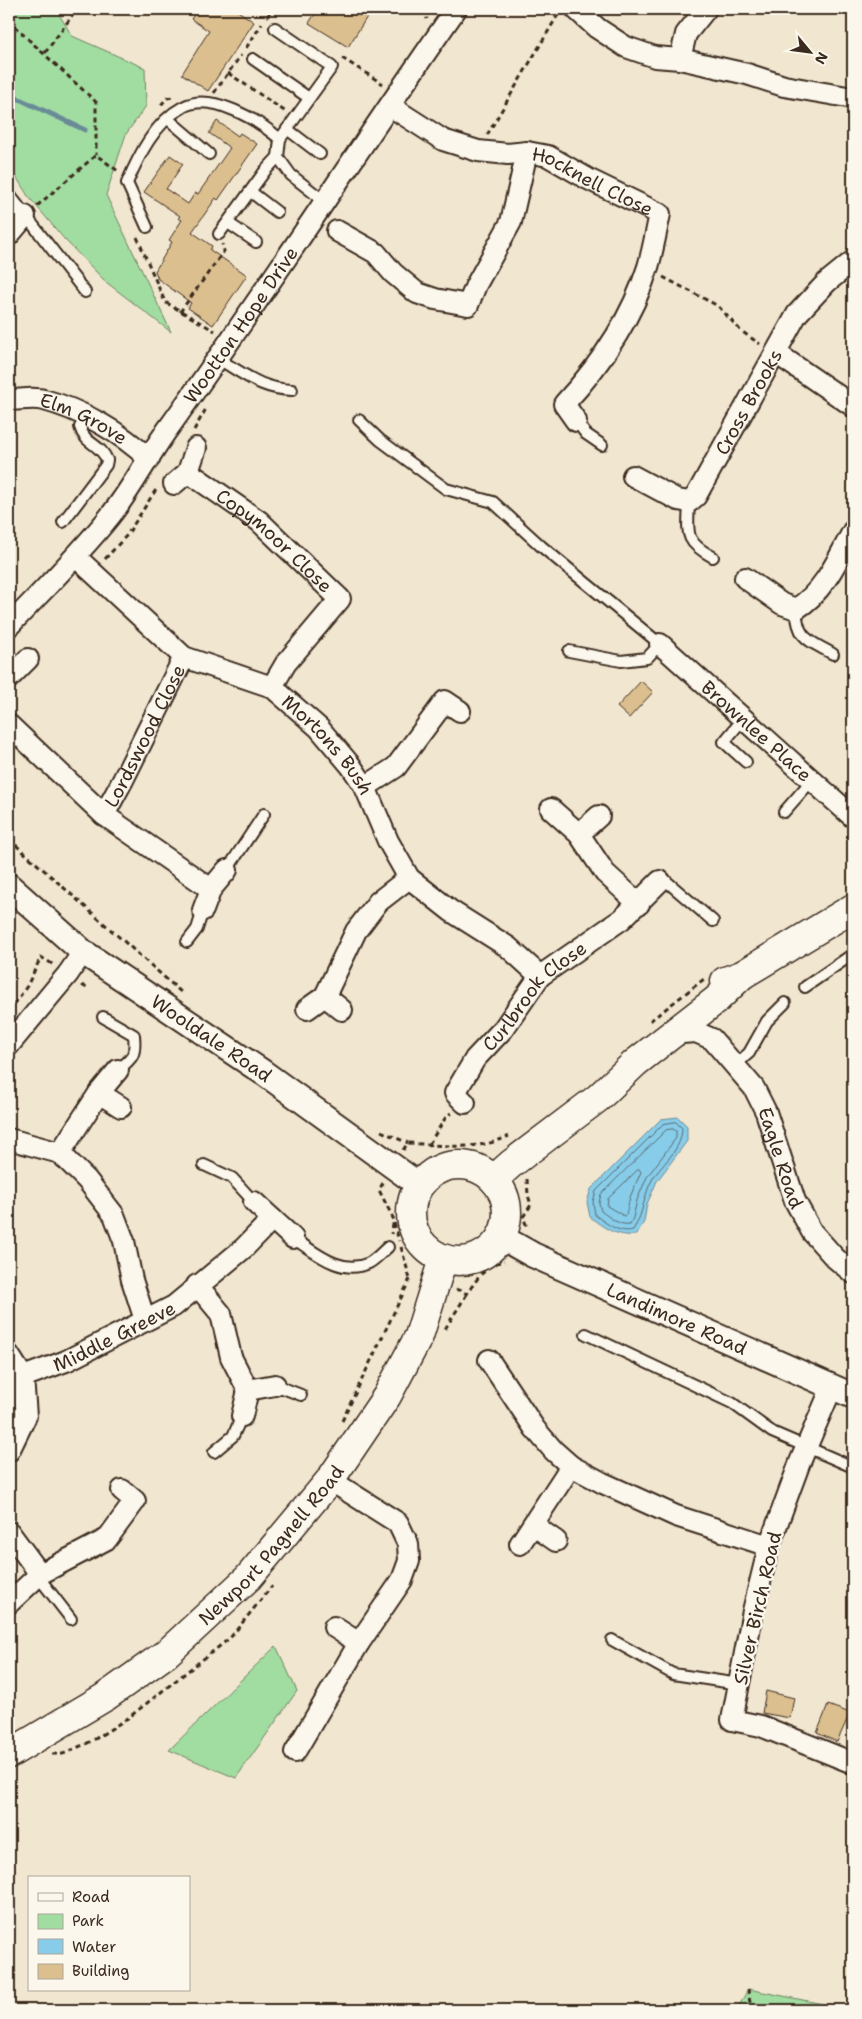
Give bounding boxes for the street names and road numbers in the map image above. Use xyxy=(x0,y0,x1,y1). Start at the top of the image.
street label: Hocknell Close xyxy=(530,141,657,222)
street label: Wootton Hope Drive xyxy=(178,242,304,409)
street label: Cross Brooks xyxy=(709,345,788,459)
street label: Elm Grove xyxy=(37,388,132,450)
street label: Copymoor Close xyxy=(211,483,338,598)
street label: Lordswood Close xyxy=(99,660,191,812)
street label: Brownlee Place xyxy=(696,675,817,787)
street label: Mortons Bush xyxy=(276,689,379,799)
street label: Curlbrook Close xyxy=(477,936,591,1057)
street label: Wooldale Road xyxy=(146,989,277,1088)
street label: Eagle Road xyxy=(752,1104,809,1213)
street label: Landimore Road xyxy=(603,1277,751,1361)
street label: Middle Greeve xyxy=(50,1295,180,1378)
street label: Newport Pagnell Road xyxy=(193,1460,350,1631)
street label: Silver Birch Road xyxy=(728,1529,787,1687)

